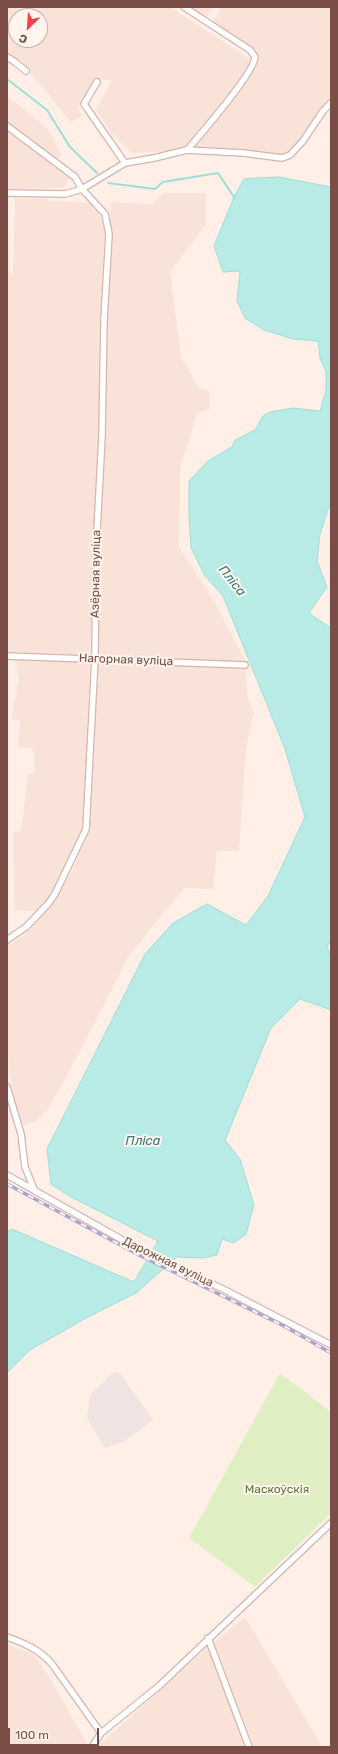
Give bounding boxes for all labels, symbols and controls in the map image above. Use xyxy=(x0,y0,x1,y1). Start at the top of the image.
north arrow xyxy=(8,8,48,48)
text: С xyxy=(17,31,29,46)
street label: Азёрная вуліца xyxy=(88,530,104,618)
water label: Пліса xyxy=(215,563,249,599)
street label: Нагорная вуліца xyxy=(79,651,173,669)
water label: Пліса xyxy=(126,1133,160,1149)
street label: Дарожная вуліца xyxy=(120,1234,216,1290)
park label: Маскоўскія xyxy=(245,1483,309,1497)
scale bar xyxy=(10,1720,101,1746)
text: 100 m xyxy=(15,1728,49,1742)

